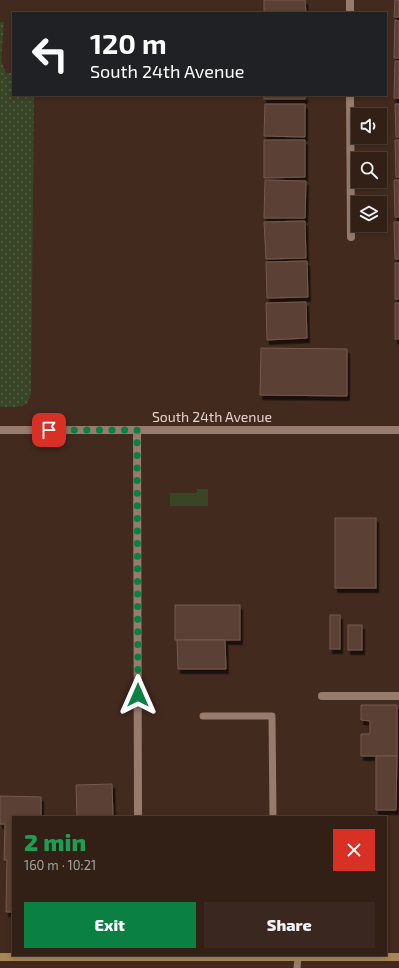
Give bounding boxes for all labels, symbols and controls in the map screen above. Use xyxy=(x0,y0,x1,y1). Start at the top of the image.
text: 120 m xyxy=(90,26,167,60)
icon: left xyxy=(24,28,76,80)
text: South 24th Avenue xyxy=(90,60,244,82)
map controls xyxy=(351,108,387,232)
button: sound xyxy=(351,108,387,144)
button: search xyxy=(351,152,387,188)
button: layers xyxy=(351,196,387,232)
street label: South 24th Avenue xyxy=(152,408,272,425)
pin xyxy=(32,413,66,447)
icon: arrive xyxy=(38,419,60,441)
position arrow xyxy=(117,674,159,716)
text: 2 min xyxy=(24,827,86,856)
button: close xyxy=(333,829,375,871)
text: 160 m · 10:21 xyxy=(24,857,96,873)
button: Exit xyxy=(24,902,196,948)
button: Share xyxy=(204,902,375,948)

